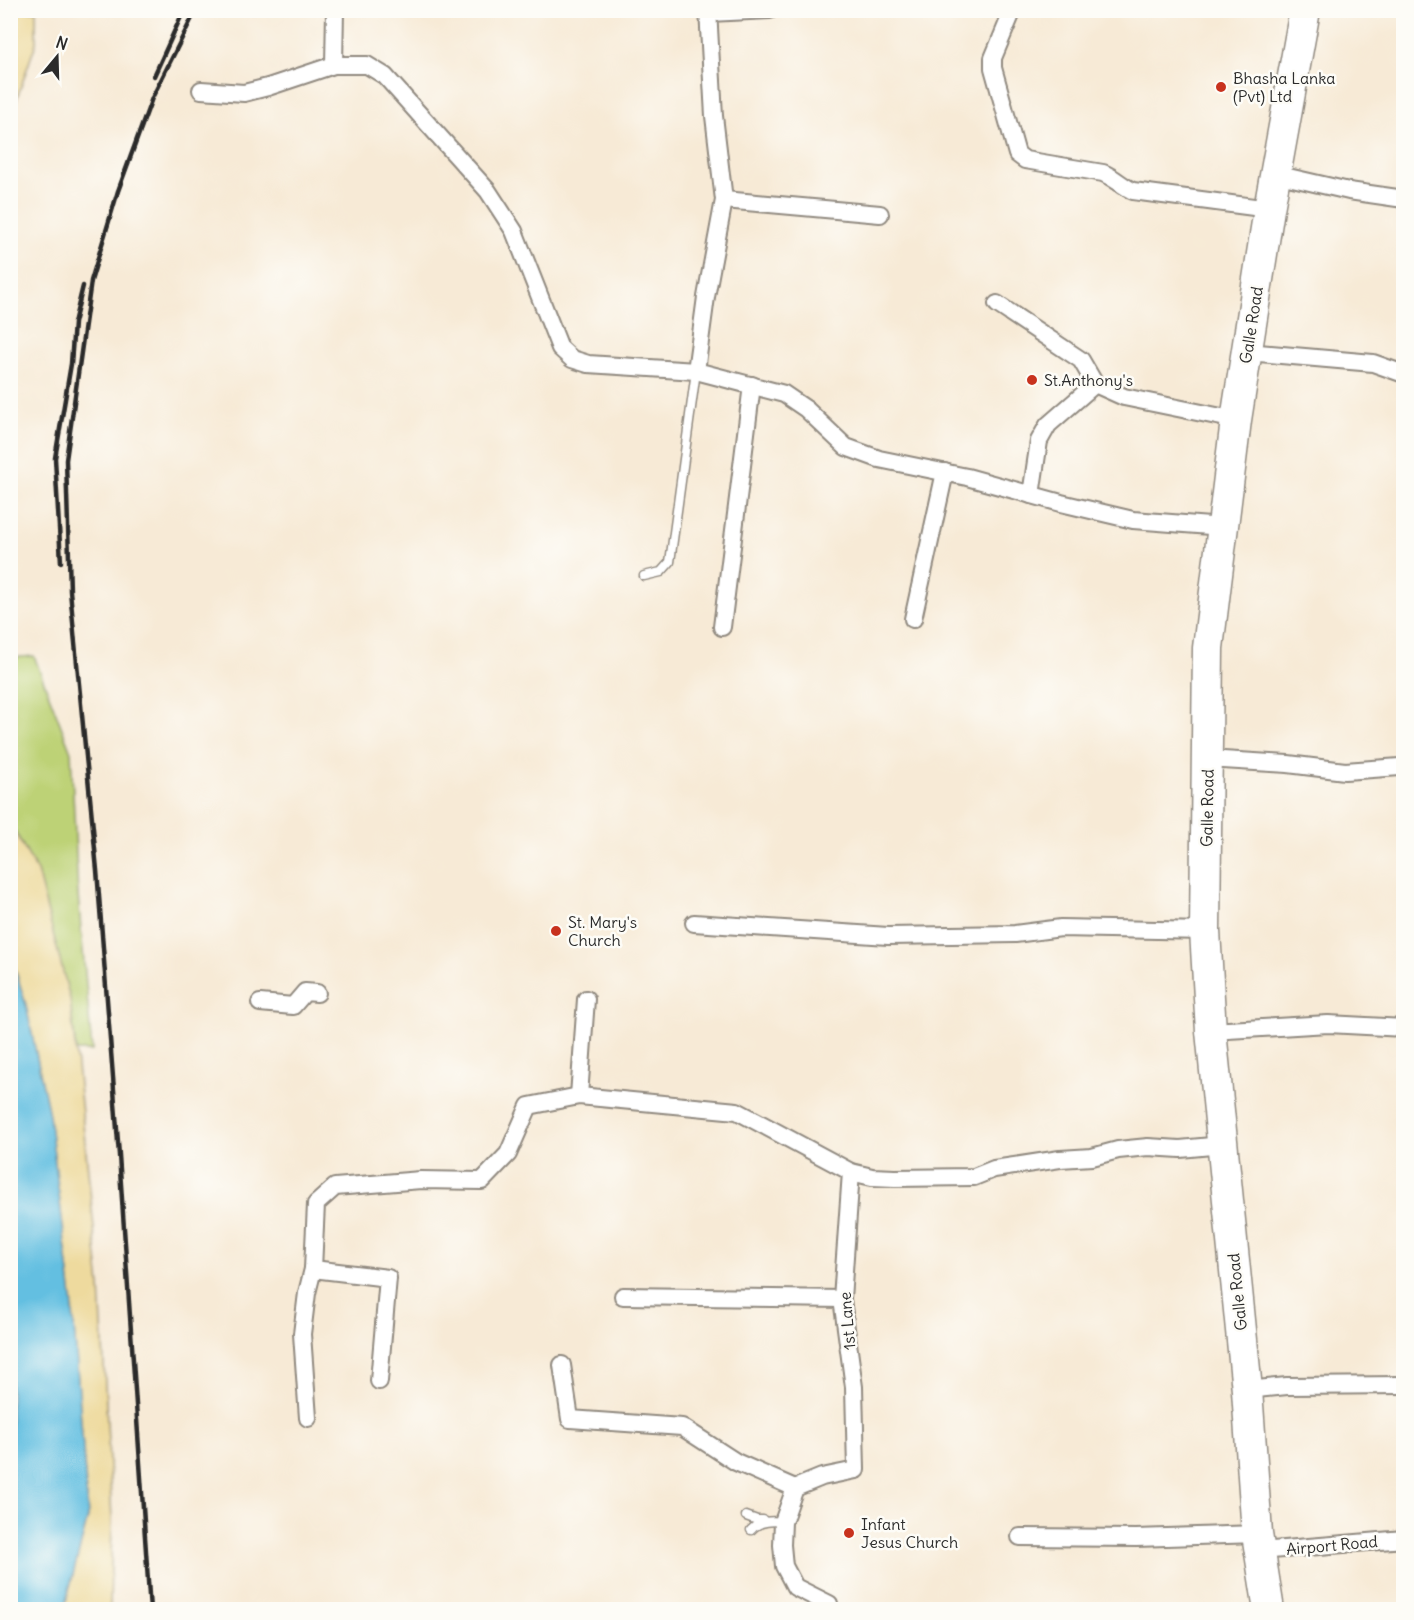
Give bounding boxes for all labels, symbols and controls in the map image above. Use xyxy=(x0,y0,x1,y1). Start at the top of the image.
north arrow xyxy=(27,27,87,87)
text: N xyxy=(53,32,70,54)
place label: Bhasha Lanka (Pvt) Ltd xyxy=(1233,68,1335,106)
marker: Bhasha Lanka (Pvt) Ltd xyxy=(1214,80,1228,94)
street label: Galle Road xyxy=(1235,285,1267,365)
place label: St.Anthony's xyxy=(1044,370,1133,390)
marker: St.Anthony's xyxy=(1025,373,1039,387)
street label: Galle Road xyxy=(1196,769,1218,847)
place label: St. Mary's Church xyxy=(568,912,637,950)
marker: St. Mary's Church xyxy=(549,924,563,938)
street label: Galle Road xyxy=(1223,1252,1251,1332)
street label: 1st Lane xyxy=(834,1291,860,1351)
place label: Infant Jesus Church xyxy=(861,1514,958,1552)
marker: Infant Jesus Church xyxy=(842,1526,856,1540)
street label: Airport Road xyxy=(1285,1531,1379,1559)

